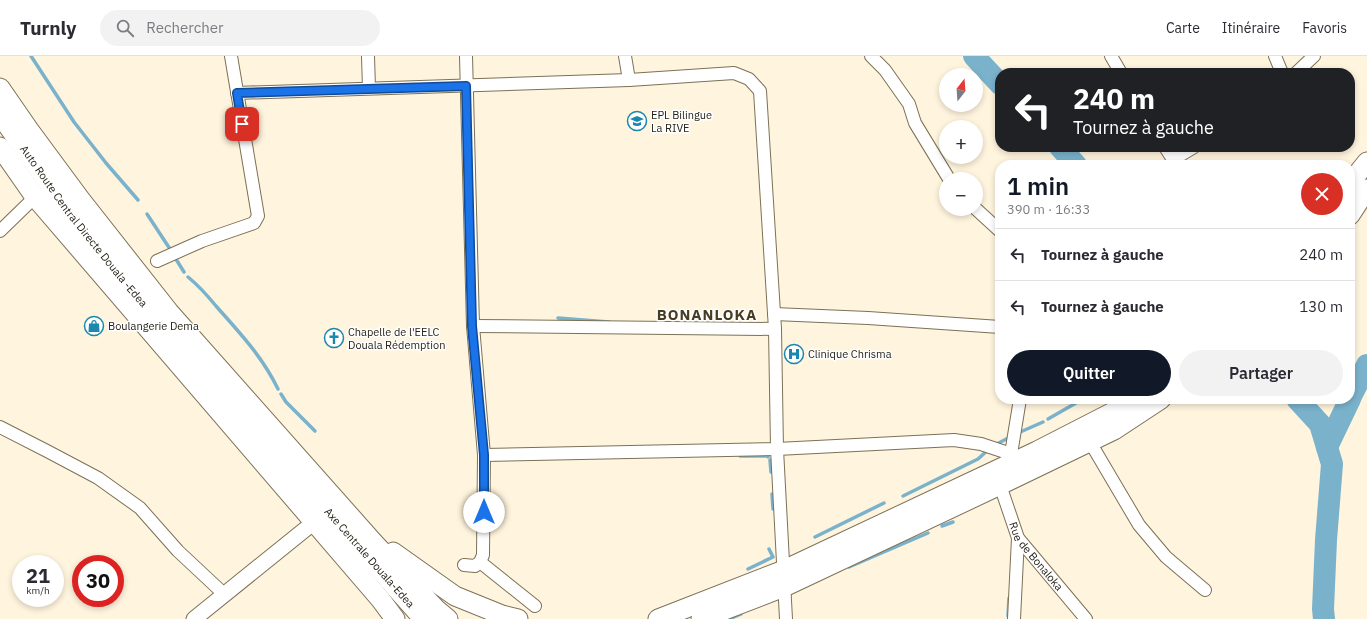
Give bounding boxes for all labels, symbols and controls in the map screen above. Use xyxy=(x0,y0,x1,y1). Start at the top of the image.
search box xyxy=(100,10,380,46)
text: Turnly xyxy=(20,16,76,40)
icon: search xyxy=(114,17,136,39)
text: Rechercher xyxy=(146,18,224,37)
text: Carte xyxy=(1166,19,1200,37)
text: Itinéraire xyxy=(1222,19,1280,37)
text: Favoris xyxy=(1302,19,1347,37)
north arrow xyxy=(939,68,983,112)
map controls xyxy=(939,68,983,216)
text: 240 m xyxy=(1073,80,1155,117)
icon: left xyxy=(1007,84,1059,136)
pin xyxy=(225,107,259,141)
place label: EPL Bilingue La RIVE xyxy=(651,108,712,135)
school or university icon: EPL Bilingue La RIVE xyxy=(626,110,648,132)
icon: arrive xyxy=(231,113,253,135)
text: Tournez à gauche xyxy=(1073,116,1214,139)
button: + xyxy=(939,120,983,164)
street label: Auto Route Central Directe Douala -Edea xyxy=(17,142,151,310)
text: 1 min xyxy=(1007,170,1069,202)
button: − xyxy=(939,172,983,216)
button: close xyxy=(1301,173,1343,215)
text: 390 m · 16:33 xyxy=(1007,201,1090,218)
icon: left xyxy=(1007,244,1029,266)
text: Tournez à gauche xyxy=(1041,245,1164,264)
text: 240 m xyxy=(1299,245,1343,264)
icon: left xyxy=(1007,296,1029,318)
text: Tournez à gauche xyxy=(1041,297,1164,316)
text: 130 m xyxy=(1299,297,1343,316)
district label: BONANLOKA xyxy=(657,305,757,324)
shop icon: Boulangerie Dema xyxy=(83,315,105,337)
place label: Boulangerie Dema xyxy=(108,319,199,333)
place label: Chapelle de l'EELC Douala Rédemption xyxy=(348,325,445,352)
church icon: Chapelle de l'EELC Douala Rédemption xyxy=(323,327,345,349)
hospital icon: Clinique Chrisma xyxy=(783,343,805,365)
place label: Clinique Chrisma xyxy=(808,347,892,361)
button: Quitter xyxy=(1007,350,1171,396)
button: Partager xyxy=(1179,350,1343,396)
position arrow xyxy=(463,491,505,533)
street label: Axe Centrale Douala-Edea xyxy=(321,505,418,611)
street label: Rue de Bonaloka xyxy=(1006,520,1066,594)
speed limit sign: 30 xyxy=(72,555,124,607)
text: 21 xyxy=(26,562,50,589)
text: km/h xyxy=(26,584,50,597)

